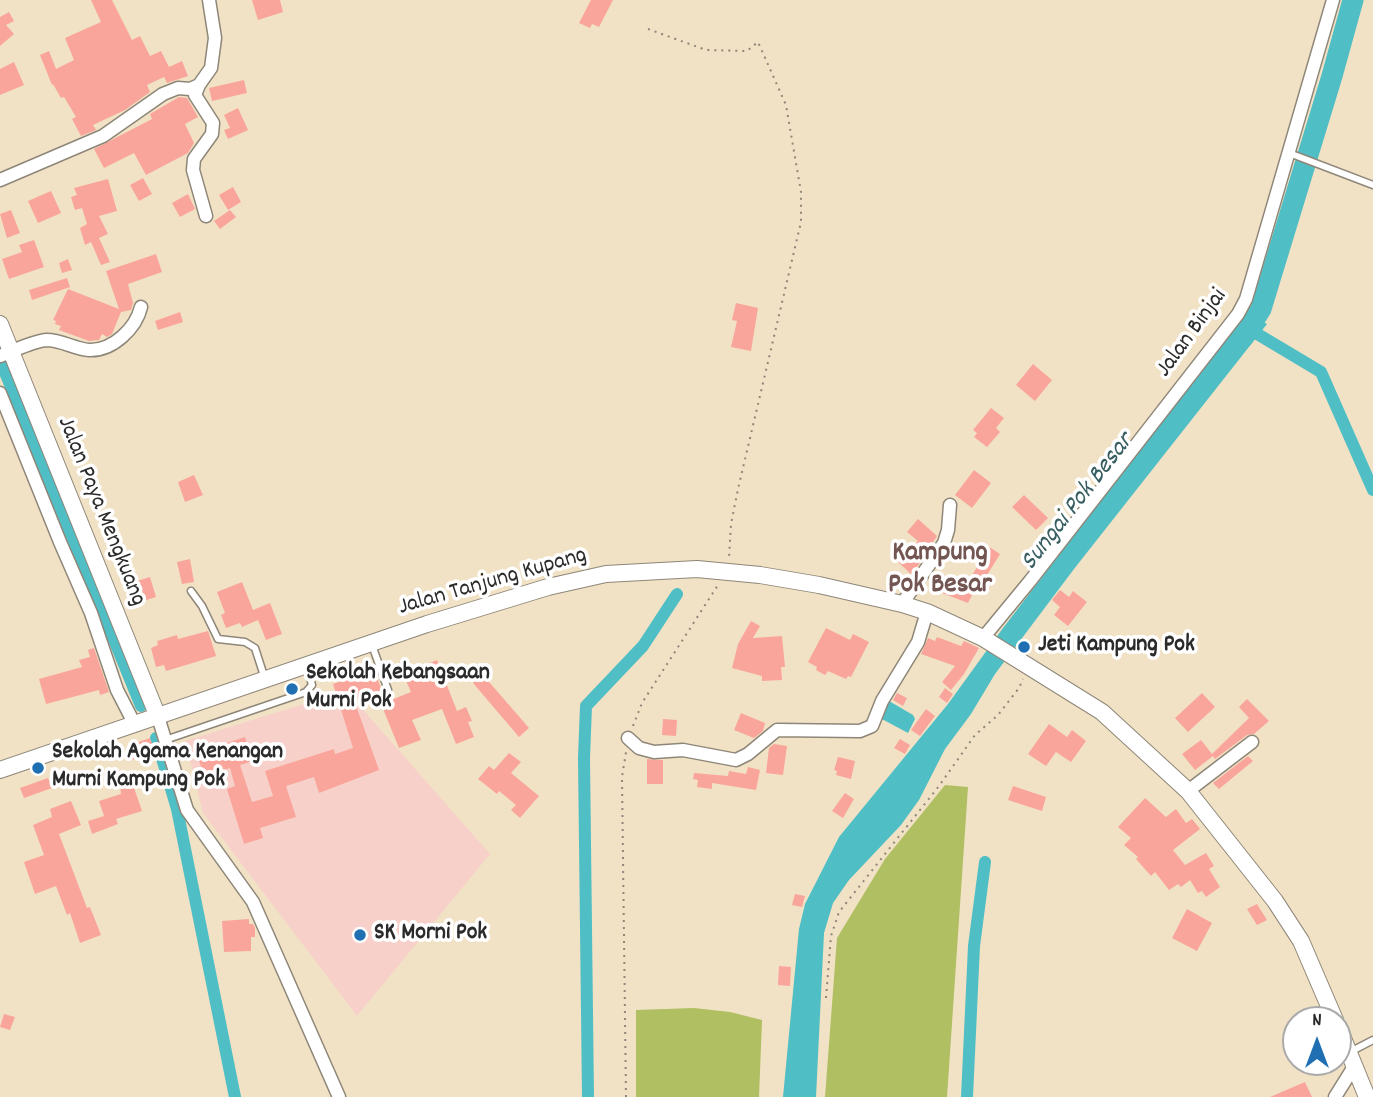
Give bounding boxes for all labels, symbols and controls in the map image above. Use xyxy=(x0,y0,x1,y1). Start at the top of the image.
street label: Jalan Binjai xyxy=(1151,284,1235,384)
street label: Jalan Paya Mengkuang xyxy=(49,413,151,611)
water label: Sungai Pok Besar xyxy=(1016,428,1142,578)
district label: Kampung Pok Besar xyxy=(888,538,992,604)
street label: Jalan Tanjung Kupang xyxy=(396,542,590,624)
place label: Jeti Kampung Pok xyxy=(1038,633,1195,661)
marker: Jeti Kampung Pok xyxy=(1016,639,1032,655)
place label: Sekolah Kebangsaan Murni Pok xyxy=(306,661,490,717)
marker: Sekolah Kebangsaan Murni Pok xyxy=(284,681,300,697)
place label: Sekolah Agama Kenangan Murni Kampung Pok xyxy=(52,740,283,796)
marker: Sekolah Agama Kenangan Murni Kampung Pok xyxy=(30,760,46,776)
place label: SK Morni Pok xyxy=(374,921,487,949)
marker: SK Morni Pok xyxy=(352,927,368,943)
north arrow xyxy=(1282,1006,1352,1076)
text: N xyxy=(1312,1008,1322,1035)

